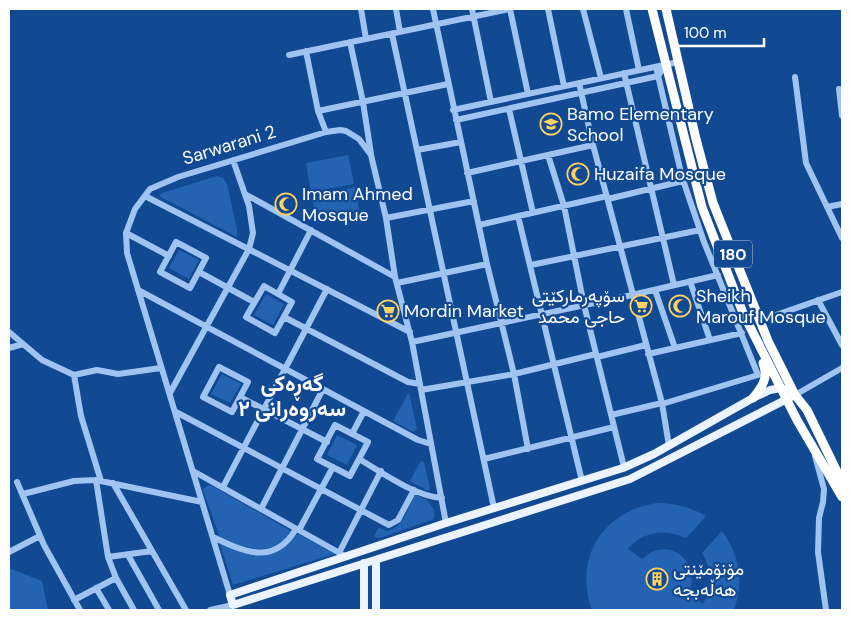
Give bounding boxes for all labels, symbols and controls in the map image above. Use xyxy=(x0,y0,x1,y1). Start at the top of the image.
scale bar xyxy=(676,15,764,47)
text: 100 m xyxy=(684,23,727,43)
place label: Bamo Elementary School xyxy=(567,102,714,147)
school or university icon: Bamo Elementary School xyxy=(539,112,563,136)
street label: Sarwarani 2 xyxy=(179,119,279,171)
mosque icon: Huzaifa Mosque xyxy=(566,162,590,186)
place label: Huzaifa Mosque xyxy=(594,162,726,186)
place label: Imam Ahmed Mosque xyxy=(302,182,413,227)
mosque icon: Imam Ahmed Mosque xyxy=(274,192,298,216)
road number: 180 xyxy=(714,240,752,268)
place label: سۆپەرمارکێتی حاجی محمد xyxy=(532,284,625,329)
place label: Sheikh Marouf Mosque xyxy=(696,284,826,329)
supermarket icon: سۆپەرمارکێتی حاجی محمد xyxy=(629,294,653,318)
mosque icon: Sheikh Marouf Mosque xyxy=(668,294,692,318)
supermarket icon: Mordin Market xyxy=(376,299,400,323)
place label: Mordin Market xyxy=(404,299,524,323)
district label: گەڕەکی سەروەرانی ٢ xyxy=(238,369,346,423)
place label: مۆنۆمێنتی هەڵەبجە xyxy=(673,557,744,602)
building icon: مۆنۆمێنتی هەڵەبجە xyxy=(645,567,669,591)

